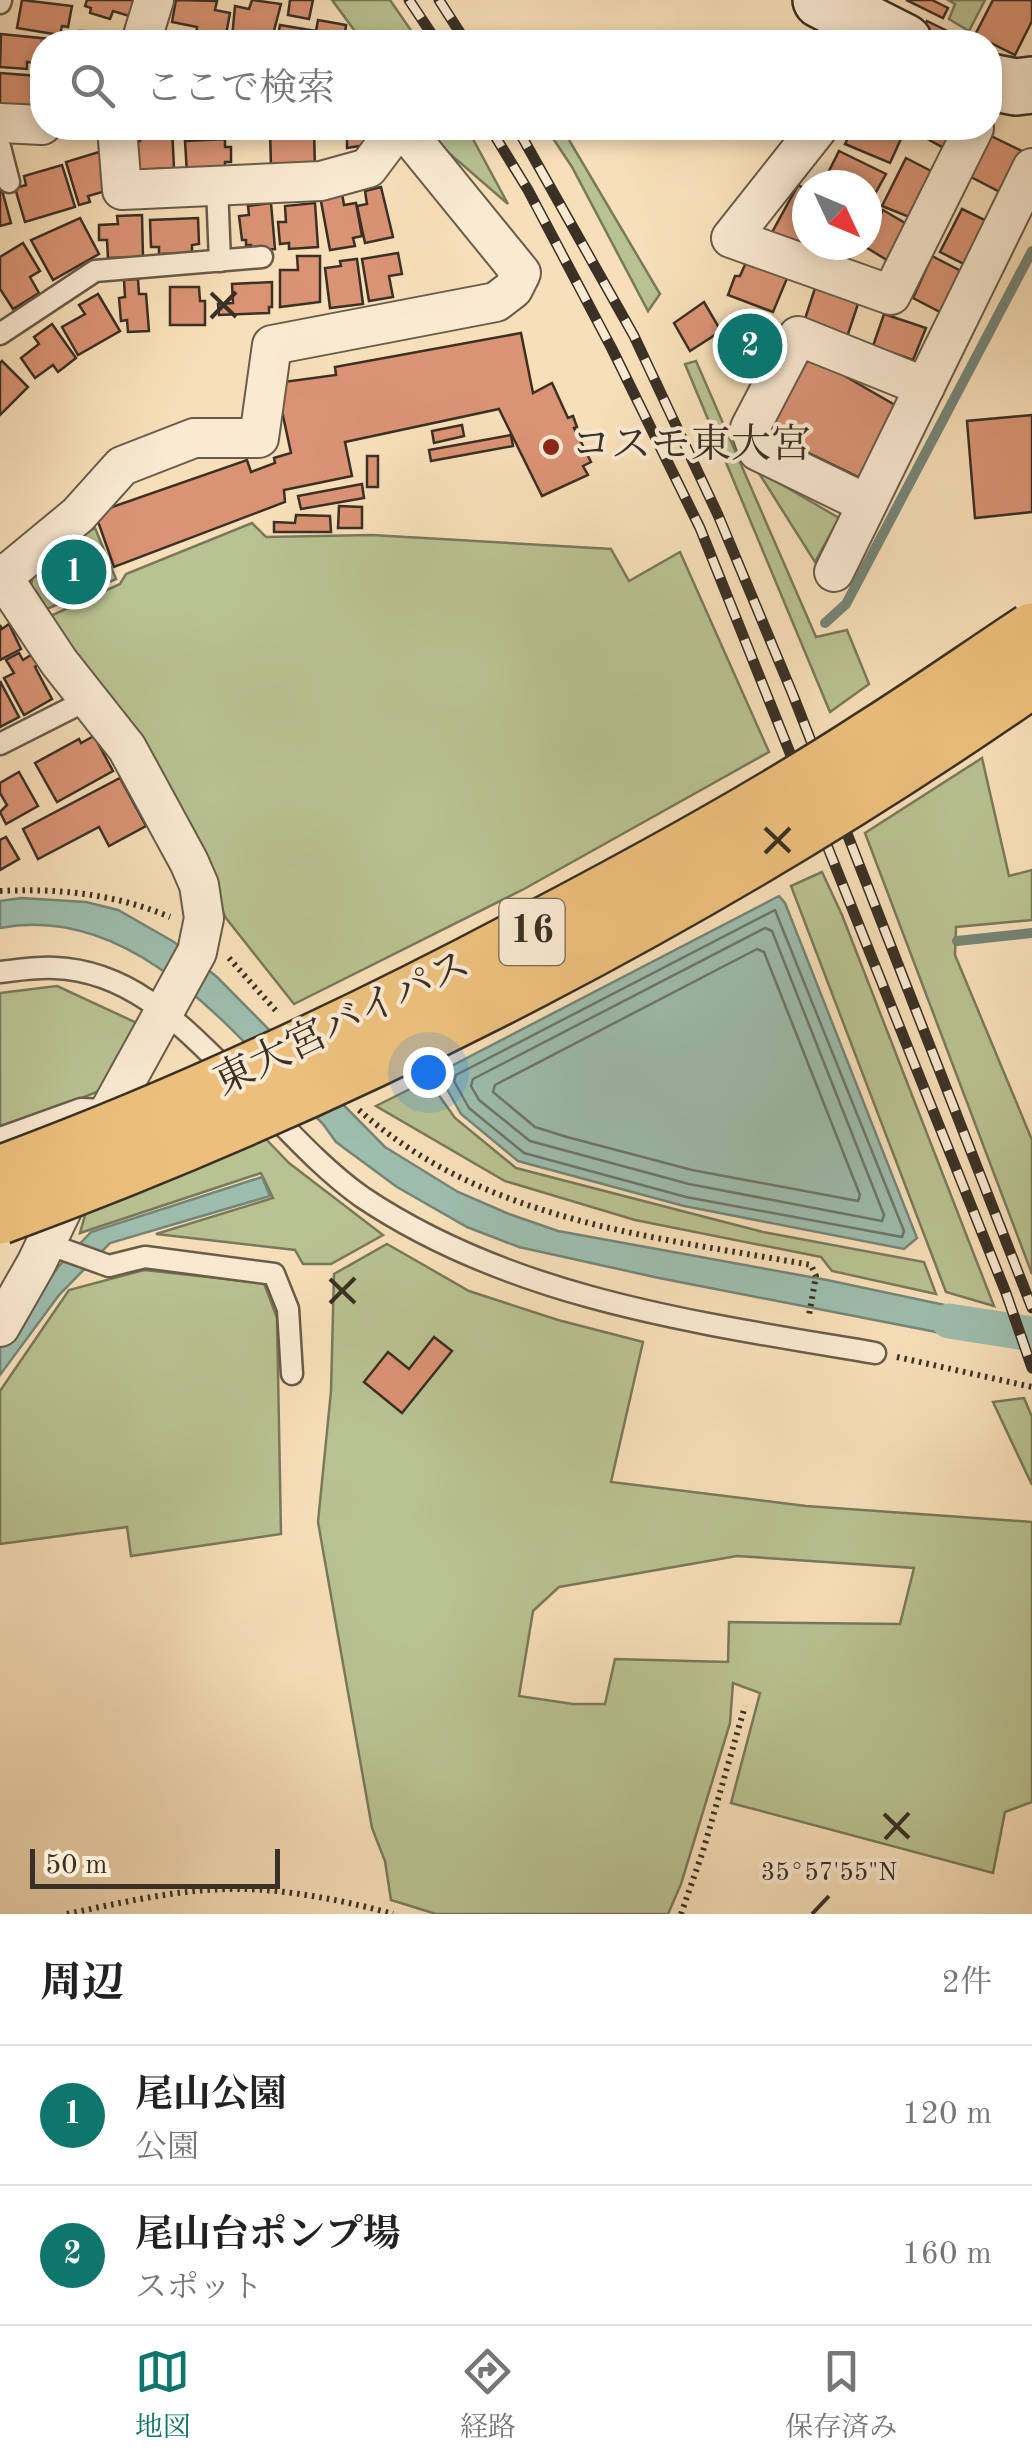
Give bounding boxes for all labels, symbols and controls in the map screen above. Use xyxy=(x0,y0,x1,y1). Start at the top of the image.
search box xyxy=(30,30,1002,140)
icon: search xyxy=(65,58,120,113)
text: ここで検索 xyxy=(145,71,335,109)
north arrow xyxy=(792,170,882,260)
pin: 2 xyxy=(718,308,782,384)
place label: コスモ東大宮 xyxy=(571,423,811,467)
marker: コスモ東大宮 xyxy=(540,436,562,458)
pin: 1 xyxy=(42,534,106,610)
road number: 16 xyxy=(500,899,564,965)
street label: 東大宮バイパス xyxy=(207,942,477,1104)
your location xyxy=(403,1047,454,1098)
scale bar xyxy=(30,1844,280,1888)
text: 50 m xyxy=(45,1852,108,1880)
text: 35°57'55"N xyxy=(761,1861,897,1886)
text: 周辺 xyxy=(40,1964,124,2006)
text: 2件 xyxy=(941,1968,992,2000)
text: 尾山公園 xyxy=(135,2077,287,2115)
text: 1 xyxy=(63,2099,82,2131)
text: 120 m xyxy=(902,2099,992,2131)
text: 公園 xyxy=(135,2133,199,2165)
text: 尾山台ポンプ場 xyxy=(135,2217,401,2255)
text: 2 xyxy=(63,2239,82,2271)
text: 160 m xyxy=(902,2239,992,2271)
text: スポット xyxy=(135,2273,263,2305)
tab: 地図 xyxy=(135,2344,191,2447)
tab: 経路 xyxy=(460,2344,516,2447)
tab: 保存済み xyxy=(785,2344,897,2447)

